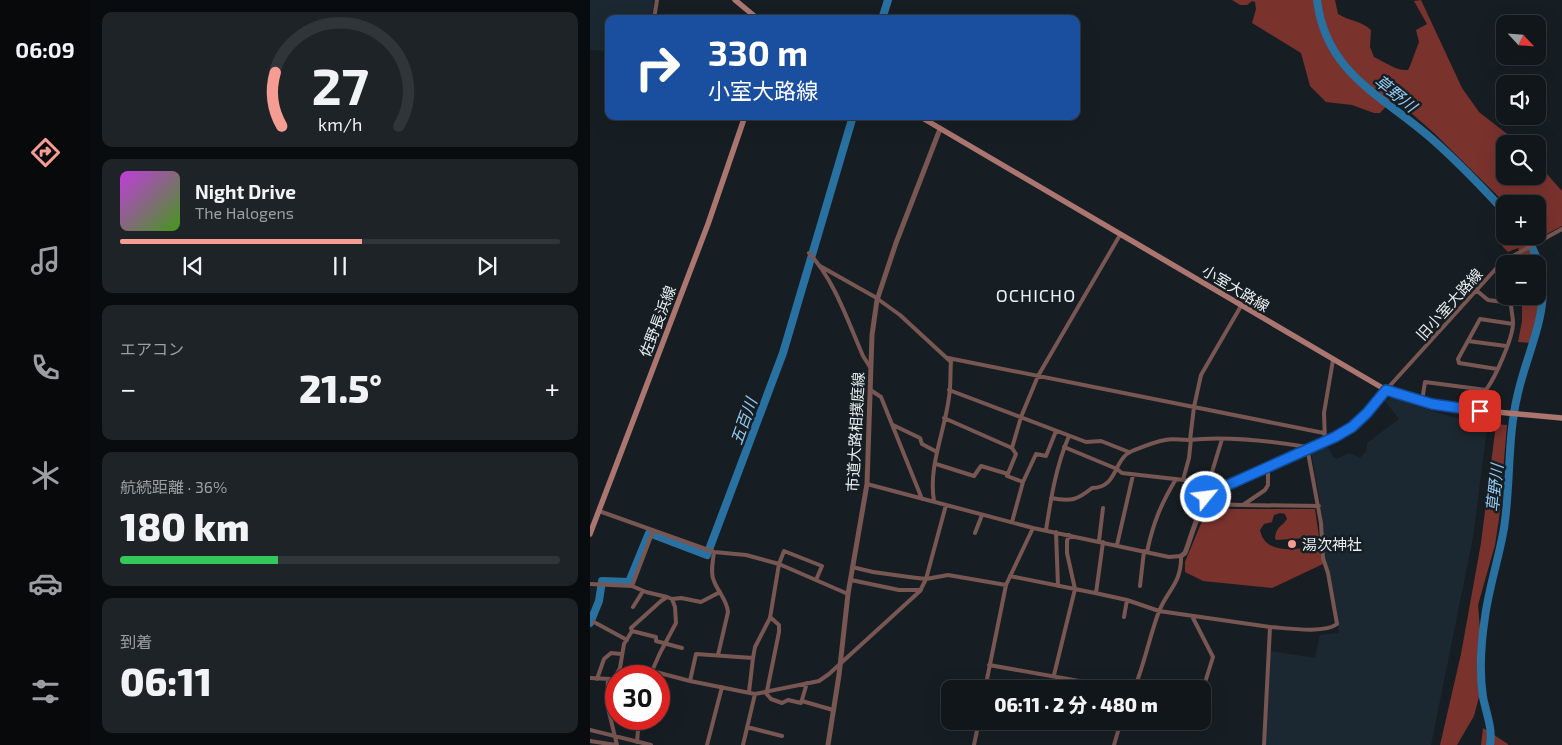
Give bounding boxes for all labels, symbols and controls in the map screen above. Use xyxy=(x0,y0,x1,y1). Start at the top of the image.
north arrow xyxy=(1496,15,1546,65)
map controls xyxy=(1496,15,1546,305)
text: 330 m xyxy=(708,31,808,73)
icon: right xyxy=(625,35,690,100)
text: 06:09 xyxy=(15,36,75,62)
text: 27 xyxy=(311,53,369,115)
water label: 草野川 xyxy=(1371,71,1422,117)
button: sound xyxy=(1496,75,1546,125)
text: 小室大路線 xyxy=(708,77,818,103)
text: km/h xyxy=(318,113,362,135)
icon: directions xyxy=(28,135,63,170)
button: search xyxy=(1496,135,1546,185)
text: Night Drive xyxy=(195,180,296,203)
button: + xyxy=(1496,195,1546,245)
text: The Halogens xyxy=(195,203,294,222)
icon: music xyxy=(28,243,63,278)
icon: previous xyxy=(179,252,207,280)
icon: pause xyxy=(326,252,354,280)
icon: next xyxy=(473,252,501,280)
button: − xyxy=(1496,255,1546,305)
street label: 小室大路線 xyxy=(1199,261,1273,315)
street label: 旧小室大路線 xyxy=(1412,265,1486,343)
street label: 佐野長浜線 xyxy=(635,283,679,359)
district label: OCHICHO xyxy=(996,284,1076,306)
text: エアコン xyxy=(120,339,184,358)
icon: phone xyxy=(28,350,63,385)
text: 21.5° xyxy=(299,365,382,411)
text: − xyxy=(120,371,136,405)
text: + xyxy=(545,371,560,405)
street label: 市道大路相撲庭線 xyxy=(843,372,867,492)
pin xyxy=(1459,390,1501,432)
water label: 五百川 xyxy=(726,393,761,447)
icon: arrive xyxy=(1466,397,1494,425)
icon: climate xyxy=(28,458,63,493)
water label: 草野川 xyxy=(1482,461,1506,513)
position arrow xyxy=(1179,470,1231,522)
text: 航続距離 · 36% xyxy=(120,477,227,496)
text: 180 km xyxy=(120,503,250,549)
place label: 湯次神社 xyxy=(1302,535,1362,553)
marker: 湯次神社 xyxy=(1286,538,1298,550)
icon: car xyxy=(28,566,63,601)
text: 到着 xyxy=(120,632,152,651)
text: 06:11 xyxy=(120,658,212,704)
speed limit sign: 30 xyxy=(605,665,670,730)
icon: filters xyxy=(28,674,63,709)
text: 06:11 · 2 分 · 480 m xyxy=(994,693,1158,716)

